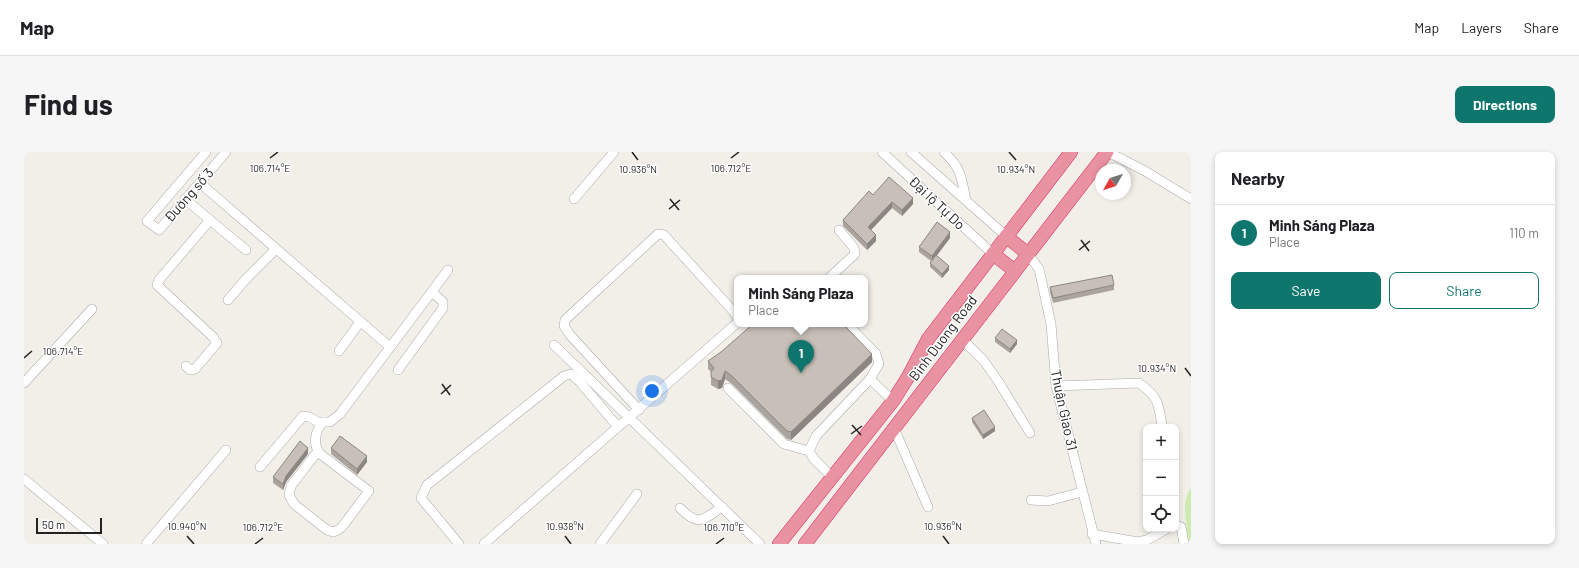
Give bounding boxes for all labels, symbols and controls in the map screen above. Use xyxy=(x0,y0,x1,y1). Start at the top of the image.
text: Map xyxy=(20,16,54,39)
text: Map xyxy=(1414,19,1439,36)
text: Layers xyxy=(1461,19,1502,36)
text: Share xyxy=(1524,19,1559,36)
button: Directions xyxy=(1455,86,1555,123)
text: Find us xyxy=(24,87,113,121)
text: 106.714°E xyxy=(250,162,290,174)
text: 106.712°E xyxy=(711,162,751,174)
text: 10.936°N xyxy=(619,163,657,175)
text: 10.934°N xyxy=(997,163,1035,175)
street label: Đường số 3 xyxy=(160,164,217,225)
north arrow xyxy=(1095,164,1131,200)
text: Nearby xyxy=(1231,168,1285,188)
street label: Đại lộ Tự Do xyxy=(906,172,969,233)
text: Minh Sáng Plaza xyxy=(1269,216,1375,234)
text: 1 xyxy=(1242,225,1246,241)
text: 110 m xyxy=(1509,225,1539,241)
text: Place xyxy=(1269,234,1300,250)
button: Save xyxy=(1231,272,1381,309)
button: Share xyxy=(1389,272,1539,309)
popup xyxy=(734,275,868,327)
text: Minh Sáng Plaza xyxy=(748,284,854,302)
street label: Binh Duong Road xyxy=(905,292,980,384)
text: Place xyxy=(748,302,779,318)
pin: 1 xyxy=(788,340,814,373)
text: 106.714°E xyxy=(43,345,83,357)
text: 10.934°N xyxy=(1138,362,1176,374)
street label: Thuận Giao 31 xyxy=(1048,368,1081,452)
your location xyxy=(642,381,662,401)
map controls xyxy=(1143,424,1179,532)
button: + xyxy=(1143,424,1179,460)
button: − xyxy=(1143,460,1179,496)
button: locate xyxy=(1143,496,1179,532)
scale bar xyxy=(36,516,102,535)
text: 50 m xyxy=(42,518,65,531)
text: 10.940°N xyxy=(168,520,206,532)
text: 10.938°N xyxy=(546,520,584,532)
text: 10.936°N xyxy=(924,520,962,532)
text: 106.712°E xyxy=(243,521,283,533)
text: 106.710°E xyxy=(704,521,744,533)

